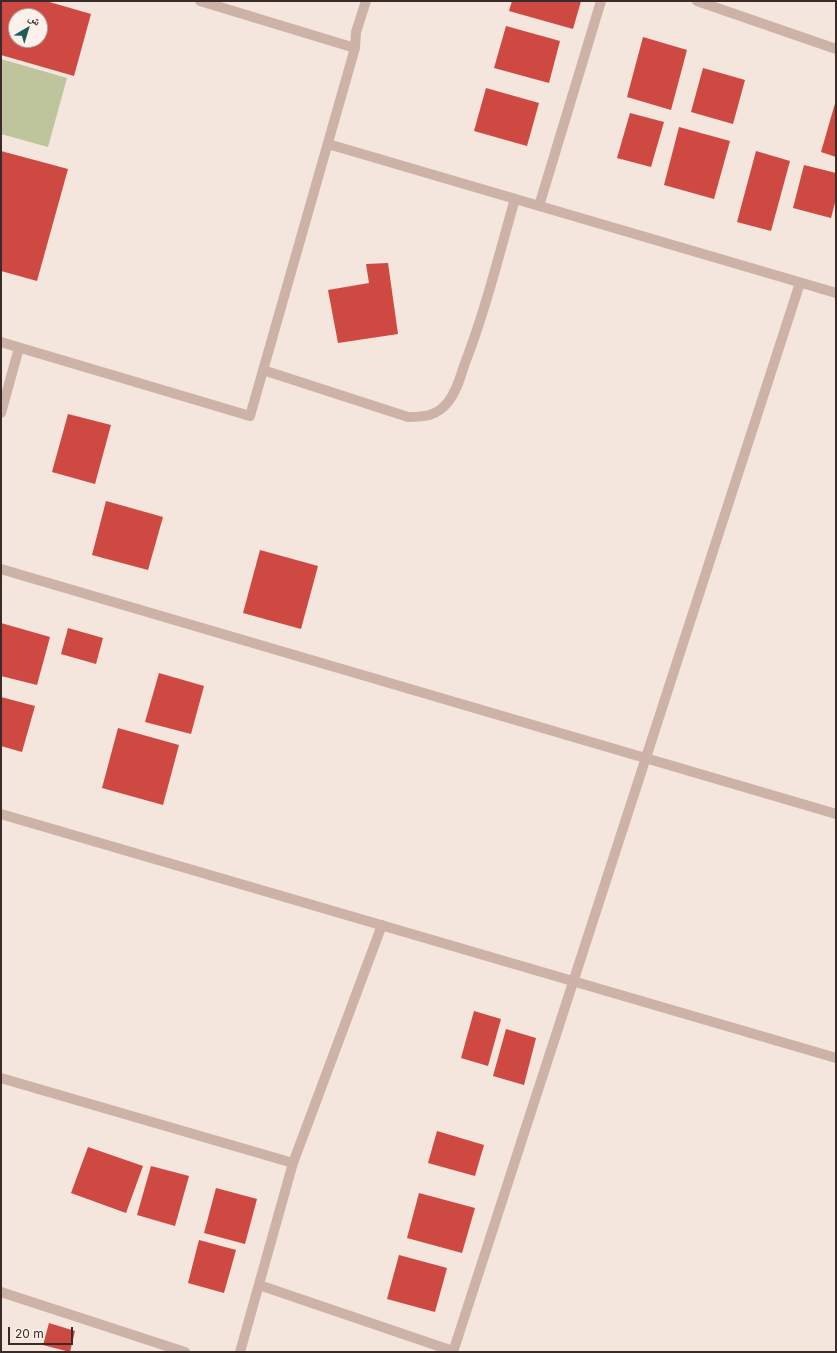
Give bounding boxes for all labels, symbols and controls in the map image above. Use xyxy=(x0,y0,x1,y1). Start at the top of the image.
north arrow xyxy=(8,8,48,48)
text: ش xyxy=(26,10,44,28)
scale bar xyxy=(10,1319,75,1345)
text: 20 m xyxy=(15,1326,44,1341)

